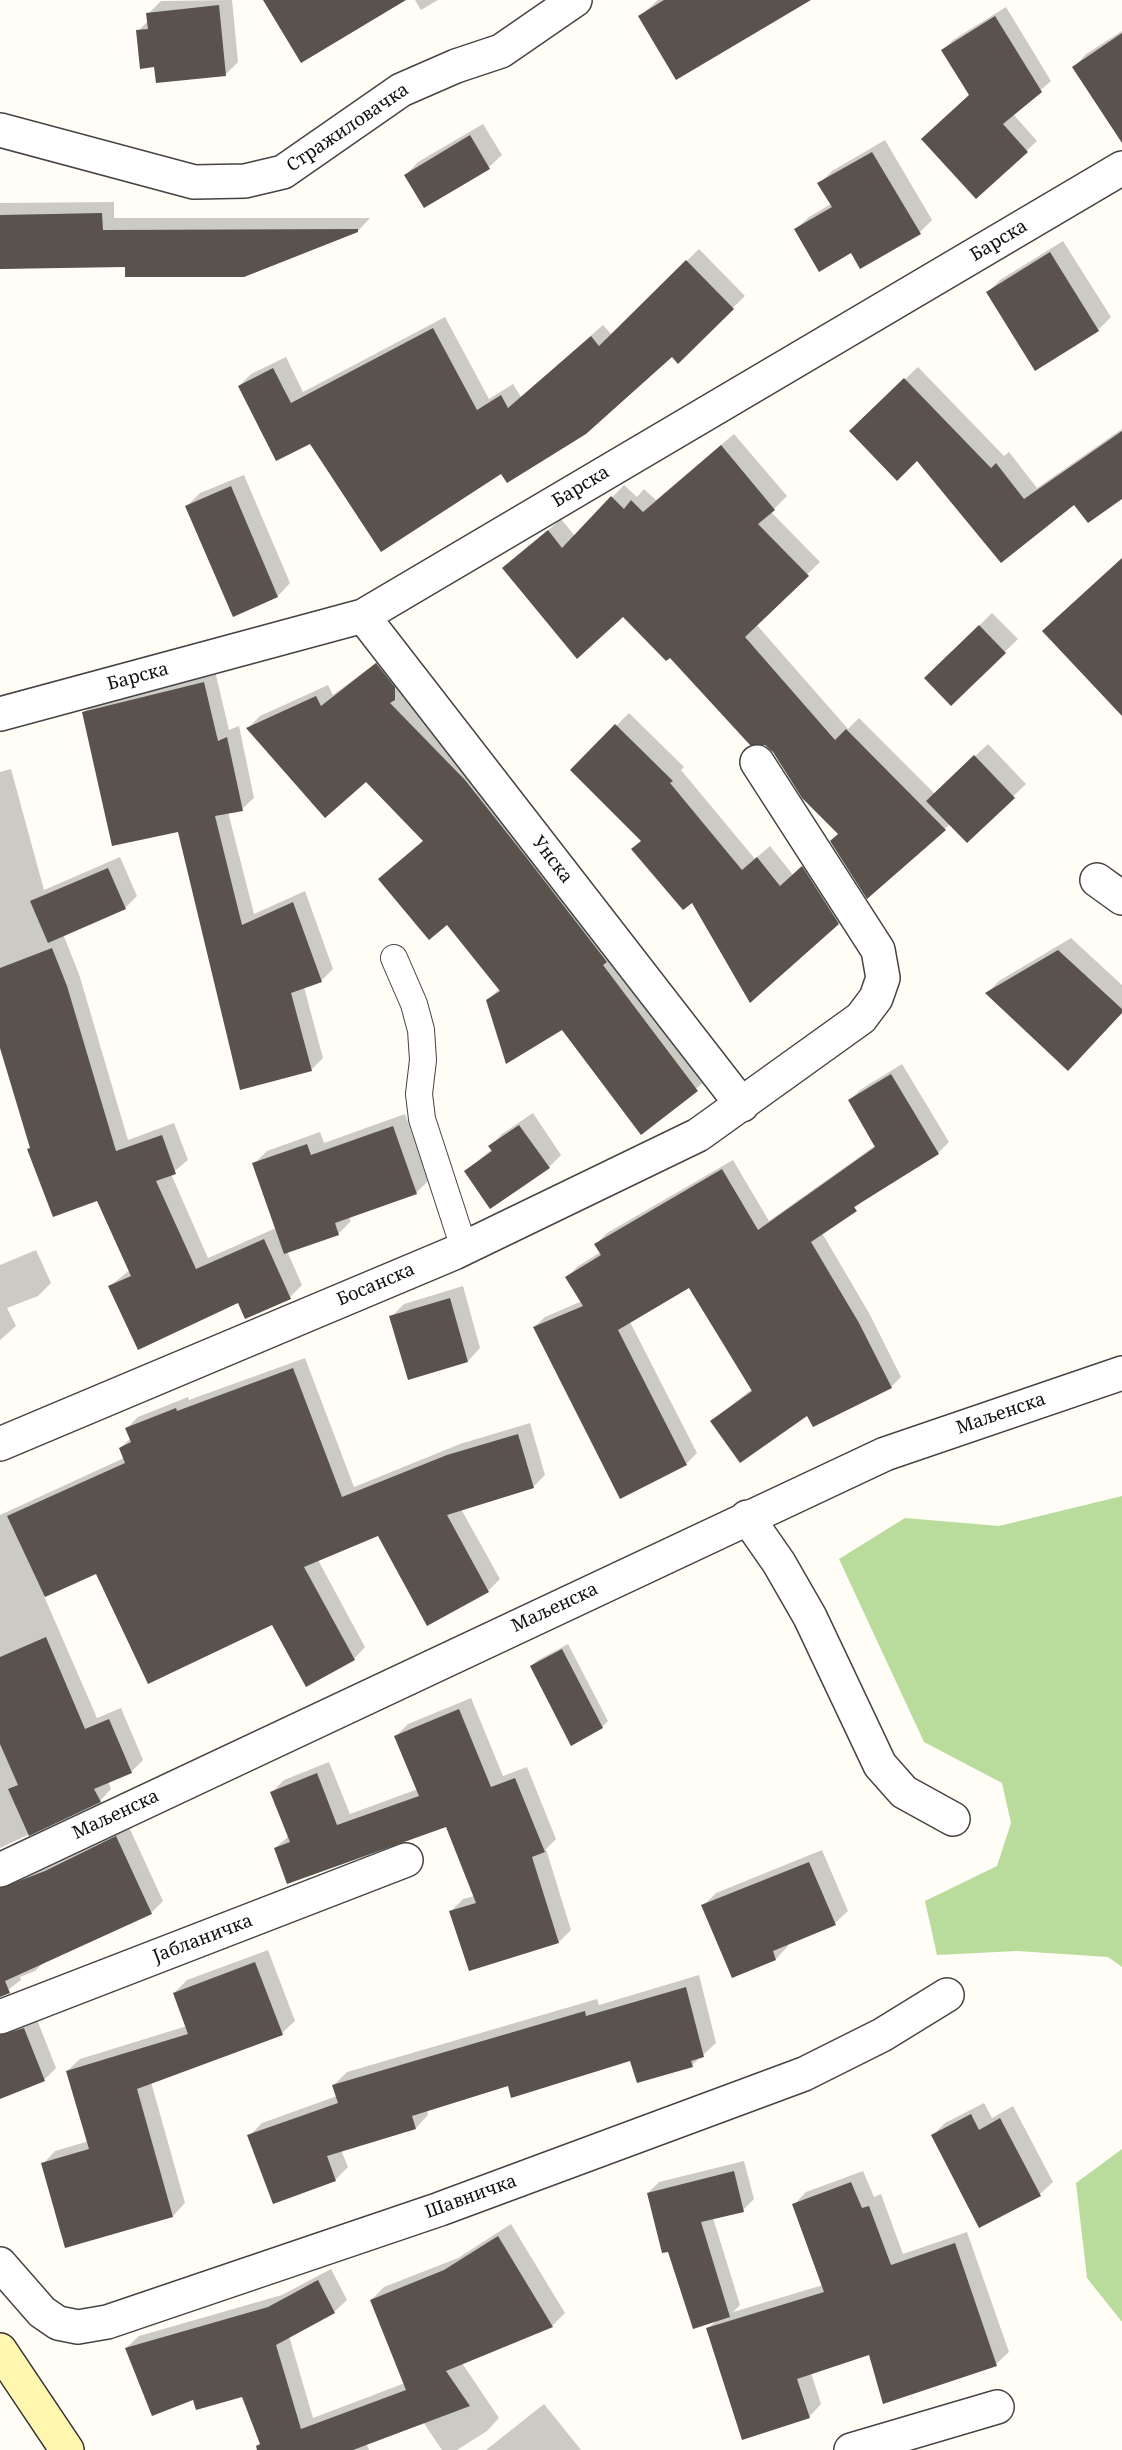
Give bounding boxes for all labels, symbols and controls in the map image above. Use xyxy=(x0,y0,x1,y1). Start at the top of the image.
street label: Стражиловачка xyxy=(283,79,413,177)
street label: Барска xyxy=(967,216,1031,266)
street label: Барска xyxy=(549,462,613,512)
street label: Барска xyxy=(105,658,171,696)
street label: Унска xyxy=(527,832,577,888)
street label: Босанска xyxy=(334,1259,418,1311)
street label: Маљенска xyxy=(953,1389,1049,1439)
street label: Маљенска xyxy=(508,1579,602,1637)
street label: Маљенска xyxy=(69,1786,163,1844)
street label: Јабланичка xyxy=(150,1910,256,1968)
street label: Шавничка xyxy=(422,2170,520,2224)

